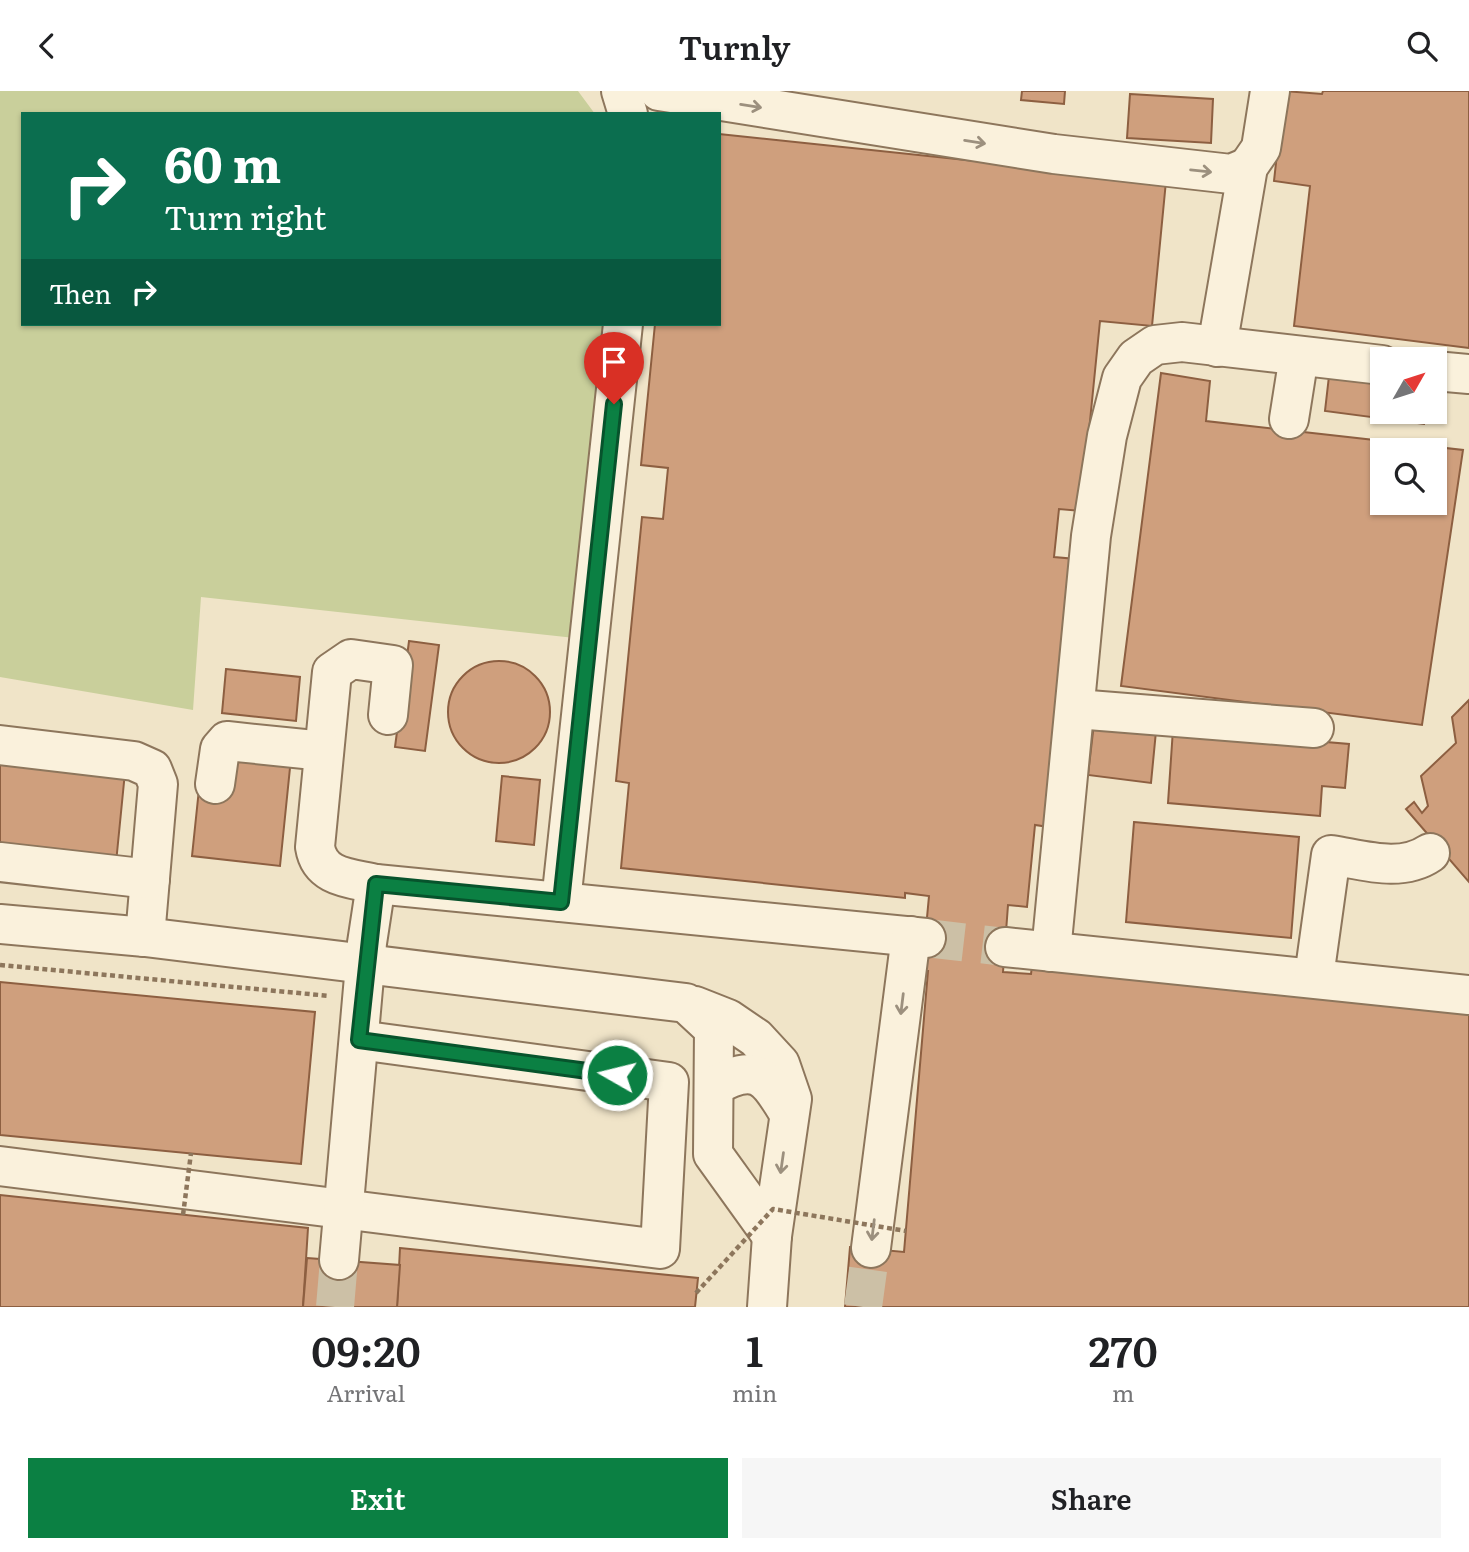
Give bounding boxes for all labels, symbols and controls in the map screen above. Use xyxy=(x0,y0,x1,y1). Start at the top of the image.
text: Turnly xyxy=(679,22,791,70)
icon: back xyxy=(28,27,66,65)
icon: search xyxy=(1403,27,1441,65)
one-way arrow xyxy=(739,100,762,113)
text: 60 m xyxy=(164,125,281,198)
one-way arrow xyxy=(963,136,986,149)
icon: right xyxy=(49,140,140,231)
one-way arrow xyxy=(1189,165,1212,178)
text: Turn right xyxy=(164,192,326,240)
text: Then xyxy=(49,273,111,312)
icon: right xyxy=(125,273,163,311)
pin xyxy=(584,332,644,404)
icon: arrive xyxy=(595,343,633,381)
north arrow xyxy=(1370,347,1447,423)
map controls xyxy=(1370,347,1447,515)
button: search xyxy=(1370,438,1447,515)
one-way arrow xyxy=(896,992,909,1015)
position arrow xyxy=(580,1038,654,1112)
one-way arrow xyxy=(776,1151,789,1174)
one-way arrow xyxy=(866,1218,879,1240)
text: 09:20 xyxy=(311,1318,421,1380)
text: 1 xyxy=(746,1318,763,1380)
text: 270 xyxy=(1089,1318,1158,1380)
text: Arrival xyxy=(327,1375,405,1409)
text: min xyxy=(732,1375,777,1409)
text: m xyxy=(1112,1375,1134,1409)
button: Exit xyxy=(28,1458,728,1538)
button: Share xyxy=(742,1458,1441,1538)

